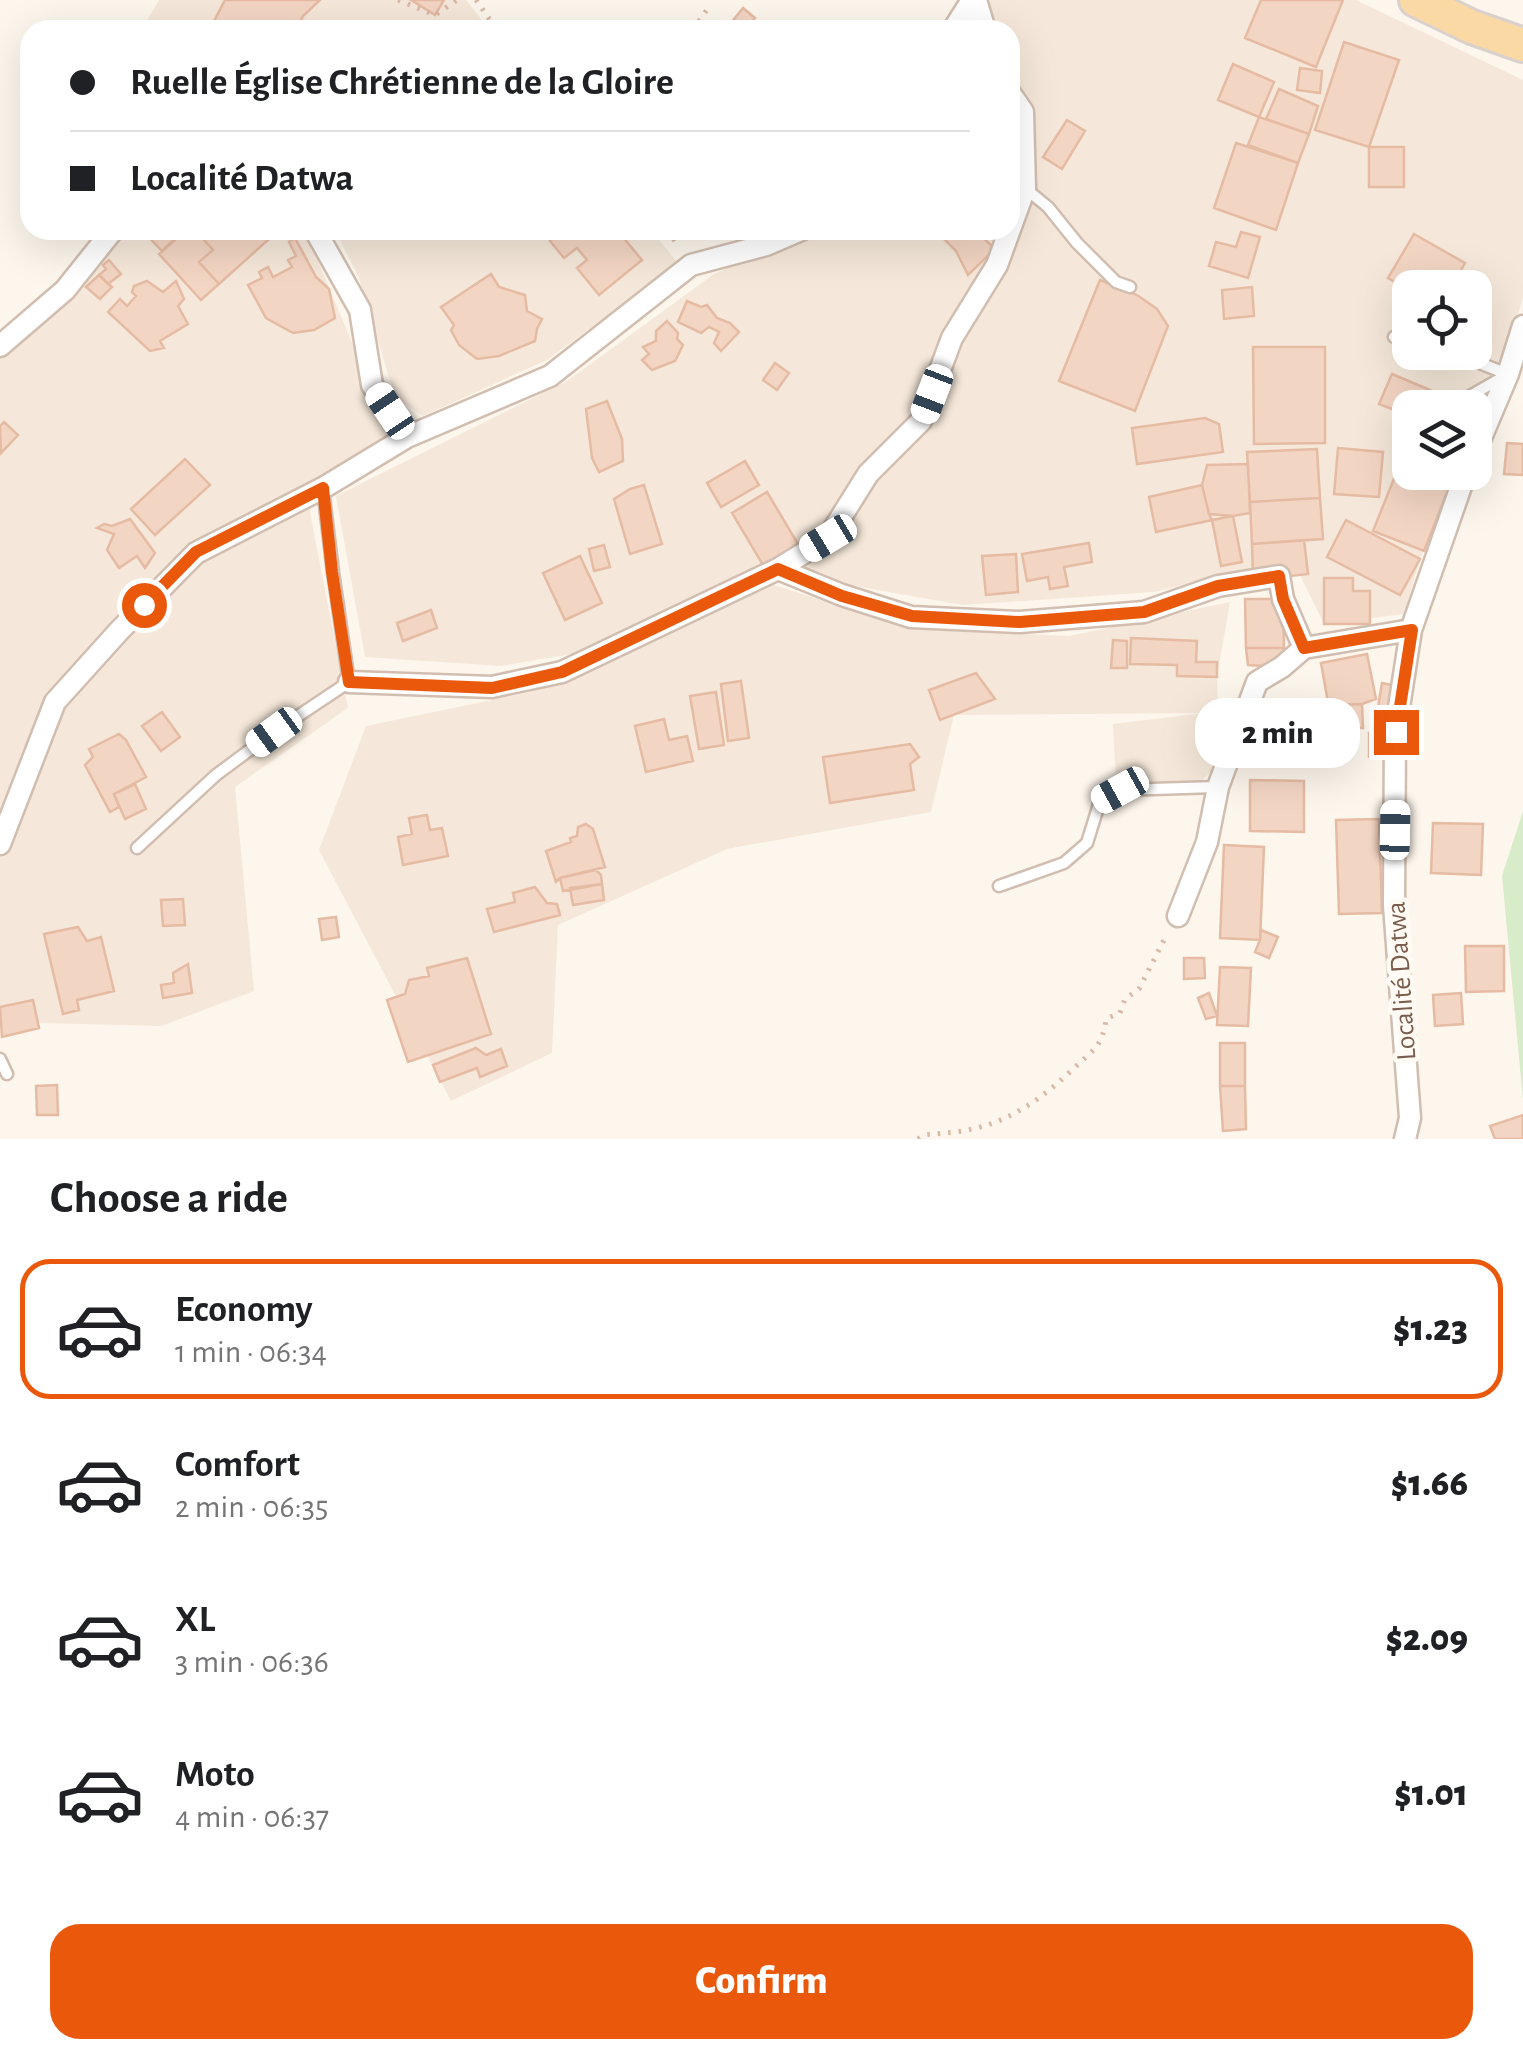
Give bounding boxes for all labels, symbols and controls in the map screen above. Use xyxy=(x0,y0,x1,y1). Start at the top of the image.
text: Ruelle Église Chrétienne de la Gloire xyxy=(130,64,674,102)
text: Localité Datwa xyxy=(130,160,354,198)
map controls xyxy=(1392,270,1492,490)
button: locate xyxy=(1392,270,1492,370)
car xyxy=(907,361,957,427)
car xyxy=(361,378,419,444)
button: layers xyxy=(1392,390,1492,490)
car xyxy=(795,510,861,566)
route start xyxy=(122,583,167,628)
callout: 2 min xyxy=(1196,697,1361,767)
car xyxy=(241,702,307,762)
route end xyxy=(1374,710,1419,755)
text: 2 min xyxy=(1242,717,1313,749)
car xyxy=(1086,762,1154,818)
car xyxy=(1379,800,1411,860)
street label: Localité Datwa xyxy=(1382,900,1422,1061)
text: Choose a ride xyxy=(50,1176,288,1221)
icon: car xyxy=(55,1284,145,1374)
text: Economy xyxy=(175,1291,313,1329)
text: $1.23 xyxy=(1393,1310,1468,1348)
text: 1 min · 06:34 xyxy=(175,1336,327,1368)
icon: car xyxy=(55,1439,145,1529)
text: Comfort xyxy=(175,1446,300,1484)
text: $1.66 xyxy=(1391,1465,1468,1503)
text: 2 min · 06:35 xyxy=(175,1491,328,1523)
icon: car xyxy=(55,1594,145,1684)
text: XL xyxy=(175,1601,215,1639)
text: $2.09 xyxy=(1385,1620,1468,1658)
text: 3 min · 06:36 xyxy=(175,1646,329,1678)
icon: car xyxy=(55,1749,145,1839)
text: Moto xyxy=(175,1756,255,1794)
text: $1.01 xyxy=(1394,1775,1468,1813)
text: 4 min · 06:37 xyxy=(175,1801,329,1833)
button: Confirm xyxy=(50,1924,1473,2039)

